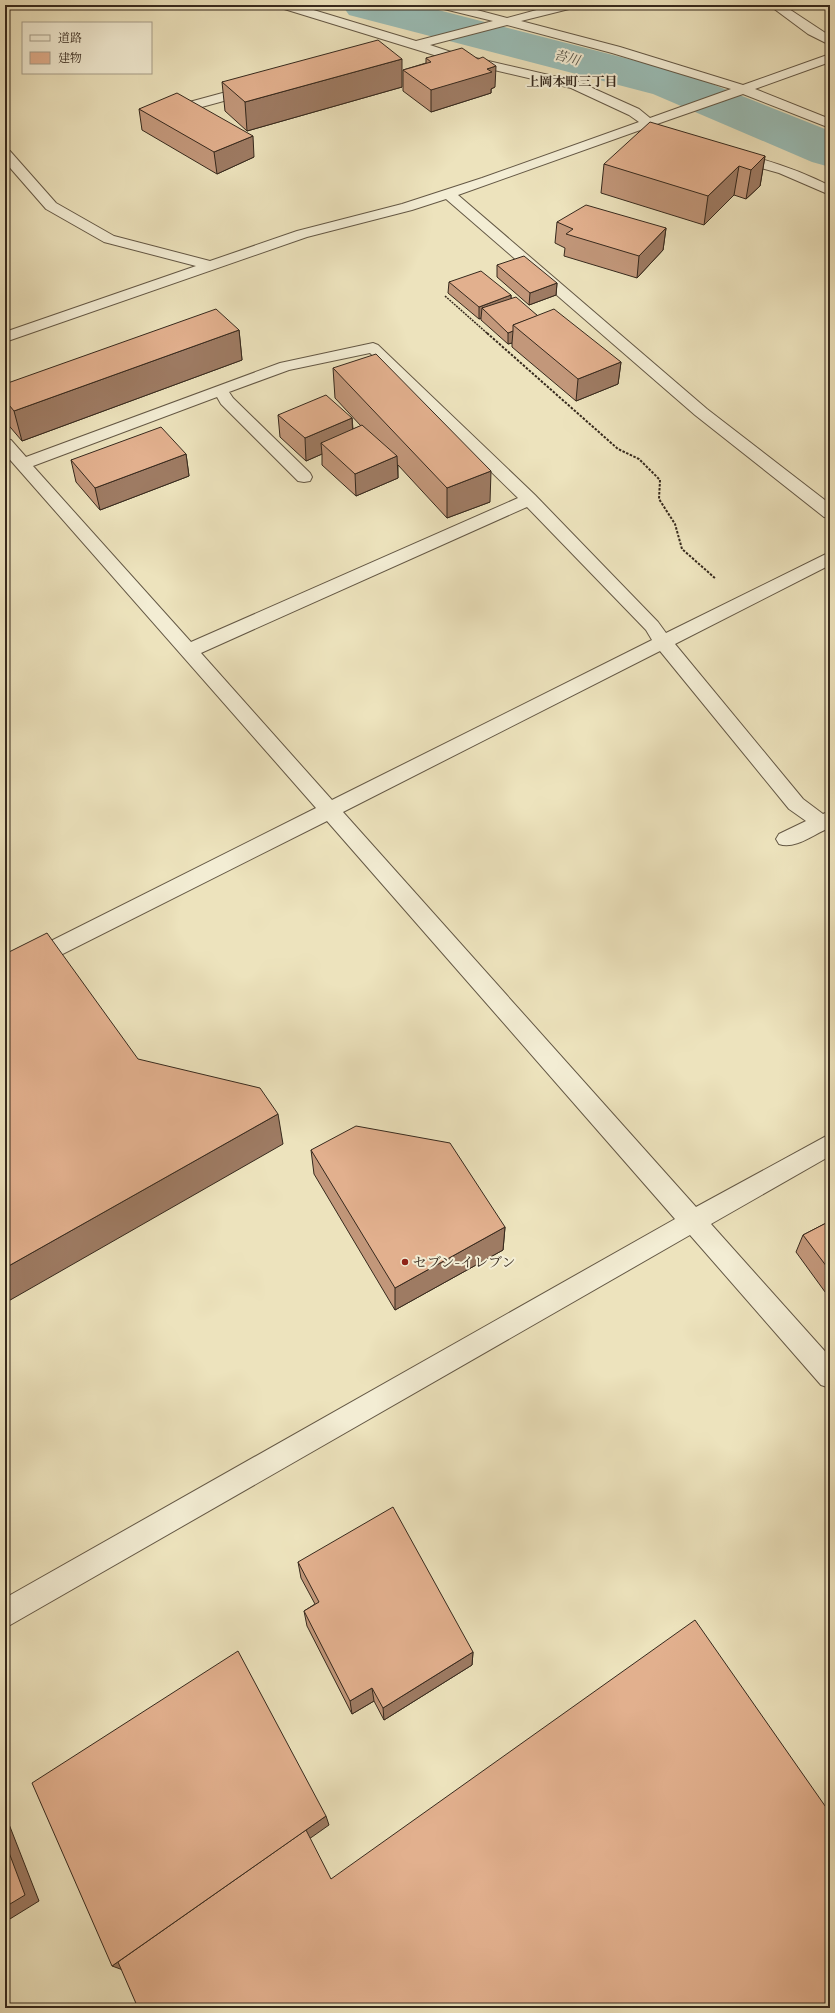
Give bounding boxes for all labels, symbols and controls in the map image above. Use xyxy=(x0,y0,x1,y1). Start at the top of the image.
legend xyxy=(22,22,152,74)
text: 道路 xyxy=(58,31,82,46)
water label: 苔川 xyxy=(552,47,583,70)
text: 建物 xyxy=(58,51,82,66)
district label: 上岡本町三丁目 xyxy=(526,74,618,90)
place label: セブン-イレブン xyxy=(413,1254,515,1272)
marker: セブン-イレブン xyxy=(400,1257,410,1267)

